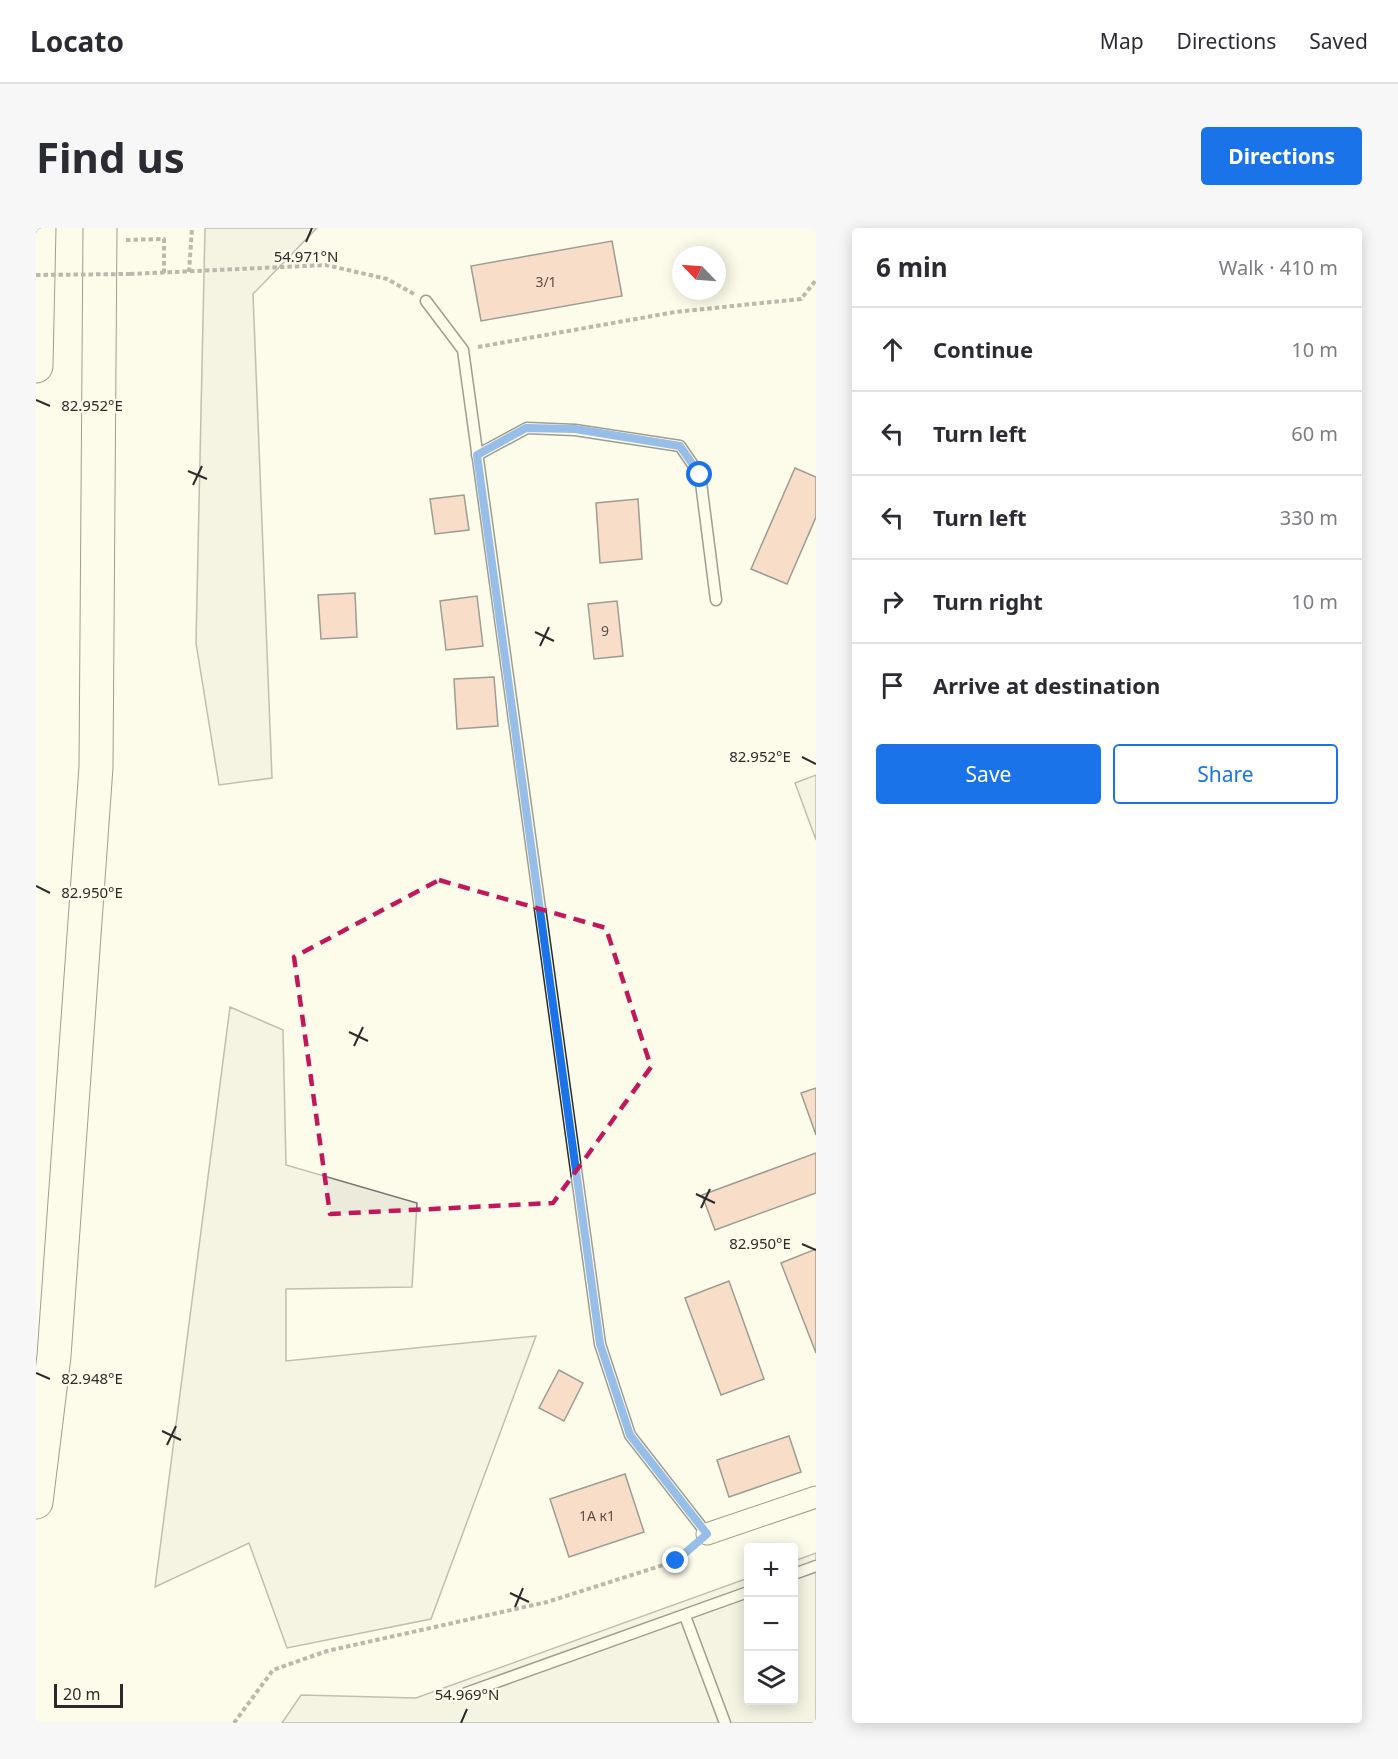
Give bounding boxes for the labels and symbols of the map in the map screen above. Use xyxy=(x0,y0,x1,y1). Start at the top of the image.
text: 54.971°N xyxy=(274,246,338,266)
north arrow xyxy=(672,246,726,300)
house number: 3/1 xyxy=(535,272,557,291)
text: 82.952°E xyxy=(61,395,123,415)
route start xyxy=(686,461,712,487)
house number: 9 xyxy=(601,621,609,640)
text: 82.952°E xyxy=(729,746,791,766)
text: 82.950°E xyxy=(61,882,123,902)
text: 82.950°E xyxy=(729,1233,791,1253)
text: 82.948°E xyxy=(61,1368,123,1388)
house number: 1А к1 xyxy=(579,1506,615,1525)
route end xyxy=(662,1547,688,1573)
scale bar xyxy=(54,1681,123,1708)
text: 54.969°N xyxy=(435,1684,499,1704)

